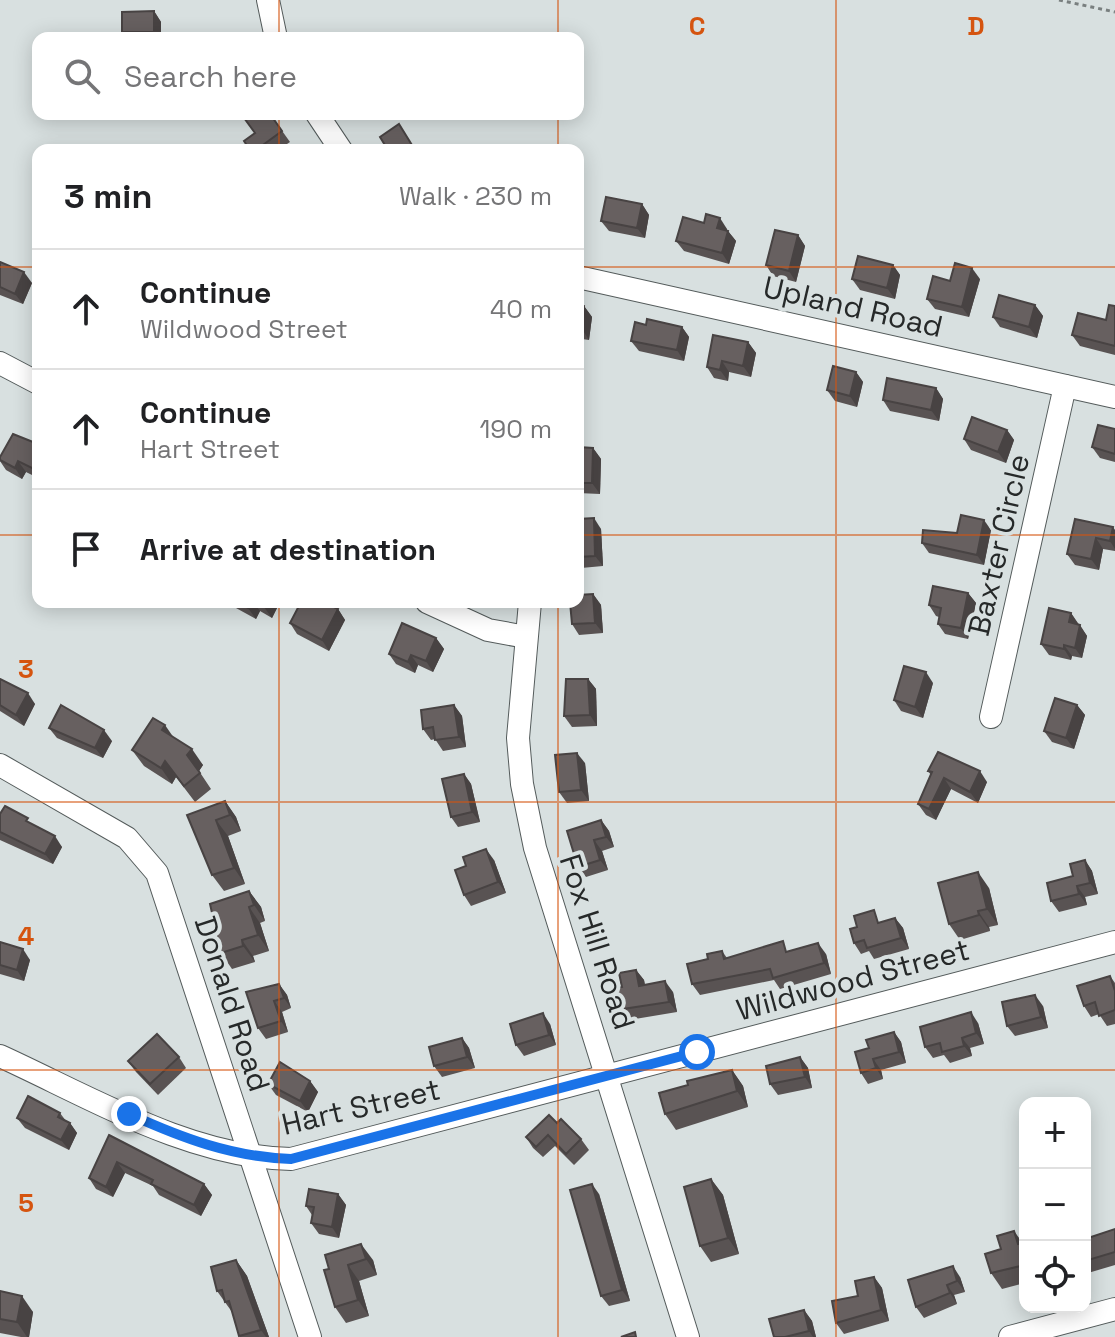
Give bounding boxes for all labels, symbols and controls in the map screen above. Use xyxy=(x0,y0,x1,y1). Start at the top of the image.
text: C xyxy=(689,9,705,43)
text: D xyxy=(967,9,985,43)
search box xyxy=(32,32,584,120)
icon: search xyxy=(60,54,104,98)
text: Search here xyxy=(124,57,297,96)
text: 3 min xyxy=(64,175,152,218)
text: Walk · 230 m xyxy=(399,179,552,213)
street label: Upland Road xyxy=(760,267,947,346)
text: Continue xyxy=(140,273,271,312)
icon: ahead xyxy=(64,287,108,331)
text: 40 m xyxy=(490,292,552,326)
text: Wildwood Street xyxy=(140,312,348,346)
text: Continue xyxy=(140,393,271,432)
icon: ahead xyxy=(64,407,108,451)
text: 190 m xyxy=(480,412,552,446)
text: Hart Street xyxy=(140,432,280,466)
street label: Baxter Circle xyxy=(959,450,1038,640)
icon: arrive xyxy=(64,527,108,571)
text: Arrive at destination xyxy=(140,530,436,569)
text: 3 xyxy=(18,652,34,686)
street label: Fox Hill Road xyxy=(551,849,644,1034)
street label: Donald Road xyxy=(186,911,279,1096)
text: 4 xyxy=(18,919,34,953)
street label: Wildwood Street xyxy=(732,930,974,1029)
route start xyxy=(679,1034,715,1070)
street label: Hart Street xyxy=(278,1069,444,1144)
route end xyxy=(111,1096,147,1132)
map controls xyxy=(1019,1097,1091,1313)
button: + xyxy=(1019,1097,1091,1169)
button: − xyxy=(1019,1169,1091,1241)
text: 5 xyxy=(18,1186,34,1220)
button: locate xyxy=(1019,1241,1091,1313)

